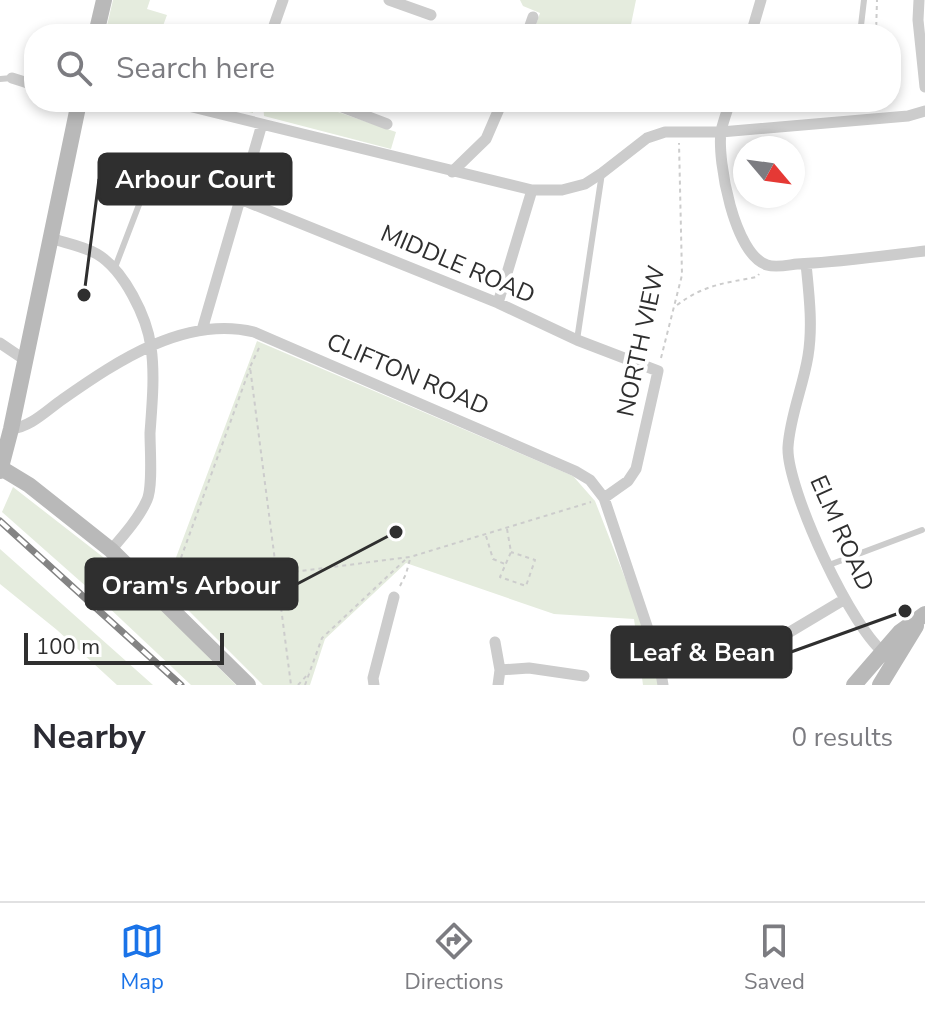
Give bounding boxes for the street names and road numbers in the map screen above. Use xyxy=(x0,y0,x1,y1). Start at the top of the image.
street label: MIDDLE ROAD xyxy=(376,217,540,311)
street label: NORTH VIEW xyxy=(609,263,673,419)
street label: CLIFTON ROAD xyxy=(322,325,494,423)
street label: ELM ROAD xyxy=(802,470,882,596)

